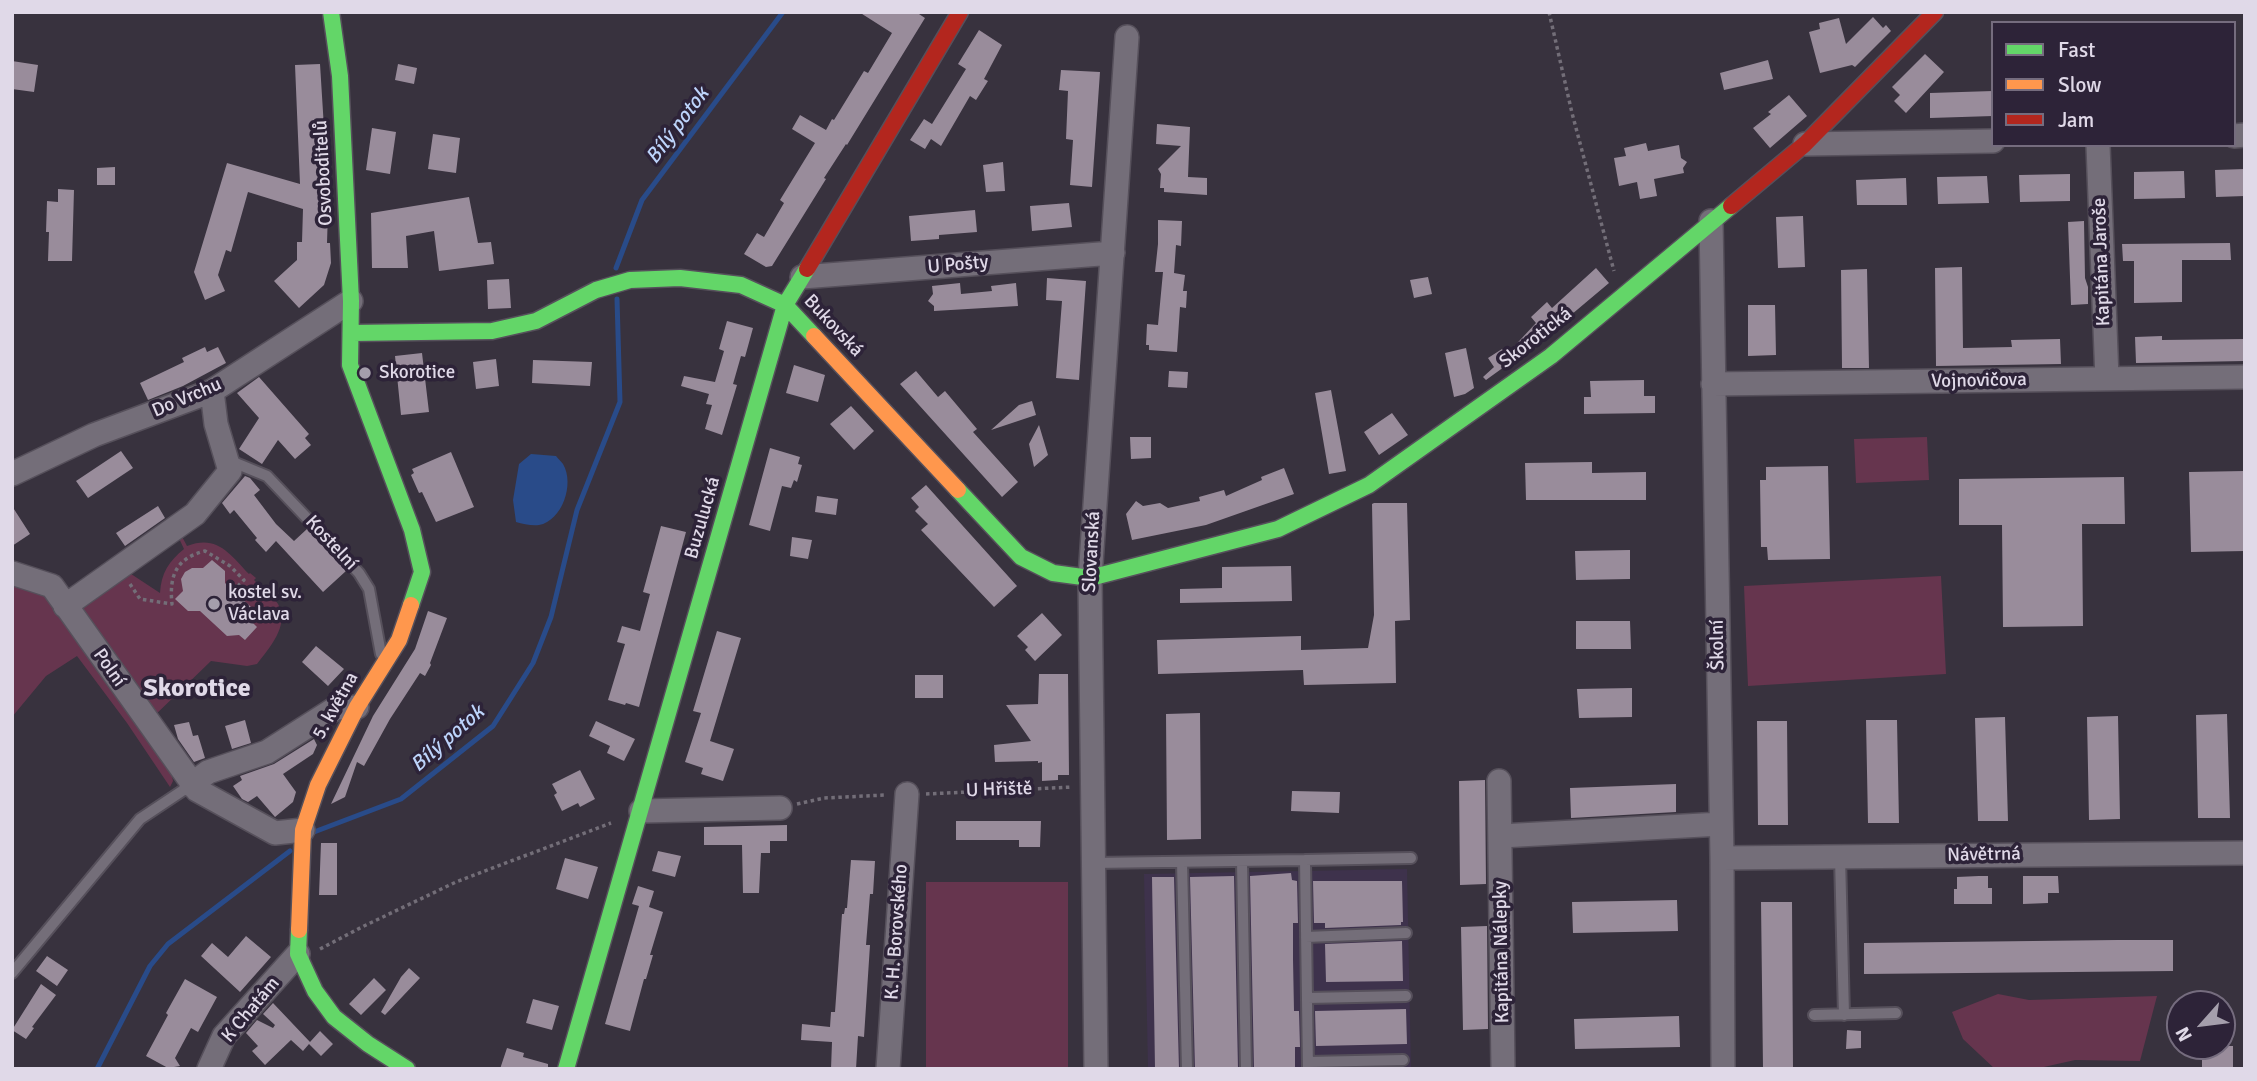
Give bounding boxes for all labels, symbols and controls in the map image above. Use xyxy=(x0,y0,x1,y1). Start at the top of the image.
legend xyxy=(1991,21,2236,147)
text: Fast xyxy=(2058,37,2095,63)
text: Slow xyxy=(2058,72,2102,98)
water label: Bílý potok xyxy=(641,83,715,169)
text: Jam xyxy=(2058,107,2094,133)
street label: Osvoboditelů xyxy=(310,120,338,226)
street label: Kapitána Jaroše xyxy=(2088,197,2116,327)
street label: U Pošty xyxy=(927,251,989,279)
street label: Bukovská xyxy=(798,290,868,362)
street label: Skorotická xyxy=(1495,303,1577,373)
place label: Skorotice xyxy=(379,362,455,384)
marker: Skorotice xyxy=(357,365,373,381)
street label: Vojnovičova xyxy=(1931,369,2027,393)
street label: Do Vrchu xyxy=(149,373,225,423)
street label: Buzulucká xyxy=(680,474,726,562)
street label: Kostelní xyxy=(300,511,362,575)
street label: Slovanská xyxy=(1078,511,1106,593)
place label: kostel sv. Václava xyxy=(228,582,302,626)
marker: kostel sv. Václava xyxy=(206,596,222,612)
street label: Školní xyxy=(1706,619,1730,671)
street label: Polní xyxy=(88,645,130,691)
street label: 5. května xyxy=(308,668,364,744)
district label: Skorotice xyxy=(143,673,251,705)
water label: Bílý potok xyxy=(406,700,490,778)
street label: U Hřiště xyxy=(965,777,1033,803)
street label: Návětrná xyxy=(1947,843,2021,867)
street label: K. H. Borovského xyxy=(881,863,913,1001)
street label: Kapitána Nálepky xyxy=(1489,881,1515,1023)
street label: K Chatám xyxy=(217,973,285,1047)
north arrow xyxy=(2166,990,2236,1060)
text: N xyxy=(2171,1022,2198,1045)

